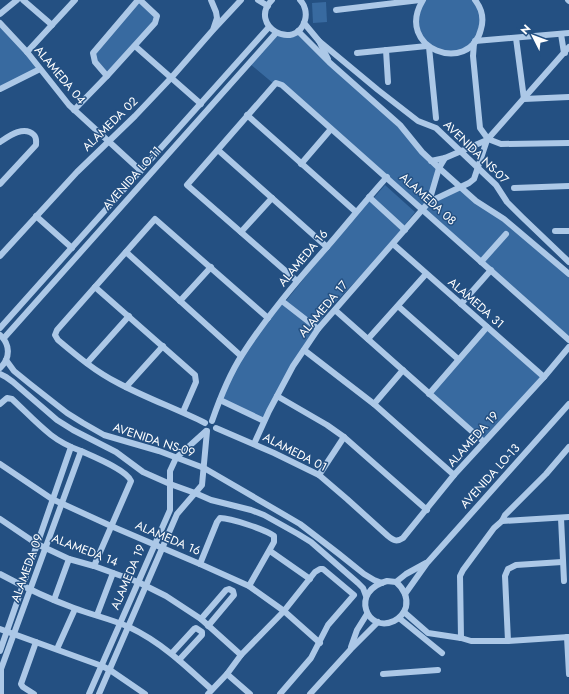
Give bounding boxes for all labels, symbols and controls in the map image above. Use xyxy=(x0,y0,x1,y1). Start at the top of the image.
north arrow xyxy=(513,16,553,56)
text: N xyxy=(517,21,534,38)
street label: ALAMEDA 04 xyxy=(30,42,90,108)
street label: ALAMEDA 02 xyxy=(78,93,142,155)
street label: AVENIDA NS-07 xyxy=(439,116,513,188)
street label: AVENIDA LO-11 xyxy=(98,142,166,214)
street label: ALAMEDA 08 xyxy=(396,169,460,229)
street label: ALAMEDA 16 xyxy=(274,226,332,290)
street label: ALAMEDA 31 xyxy=(444,274,508,332)
street label: ALAMEDA 17 xyxy=(294,276,352,341)
street label: ALAMEDA 19 xyxy=(443,407,503,471)
street label: AVENIDA NS-09 xyxy=(111,418,197,462)
street label: ALAMEDA 01 xyxy=(260,428,330,476)
street label: AVENIDA LO-13 xyxy=(456,439,524,512)
street label: ALAMEDA 16 xyxy=(132,516,204,560)
street label: ALAMEDA 14 xyxy=(49,529,121,571)
street label: ALAMEDA 09 xyxy=(6,531,48,605)
street label: ALAMEDA 19 xyxy=(106,541,150,613)

